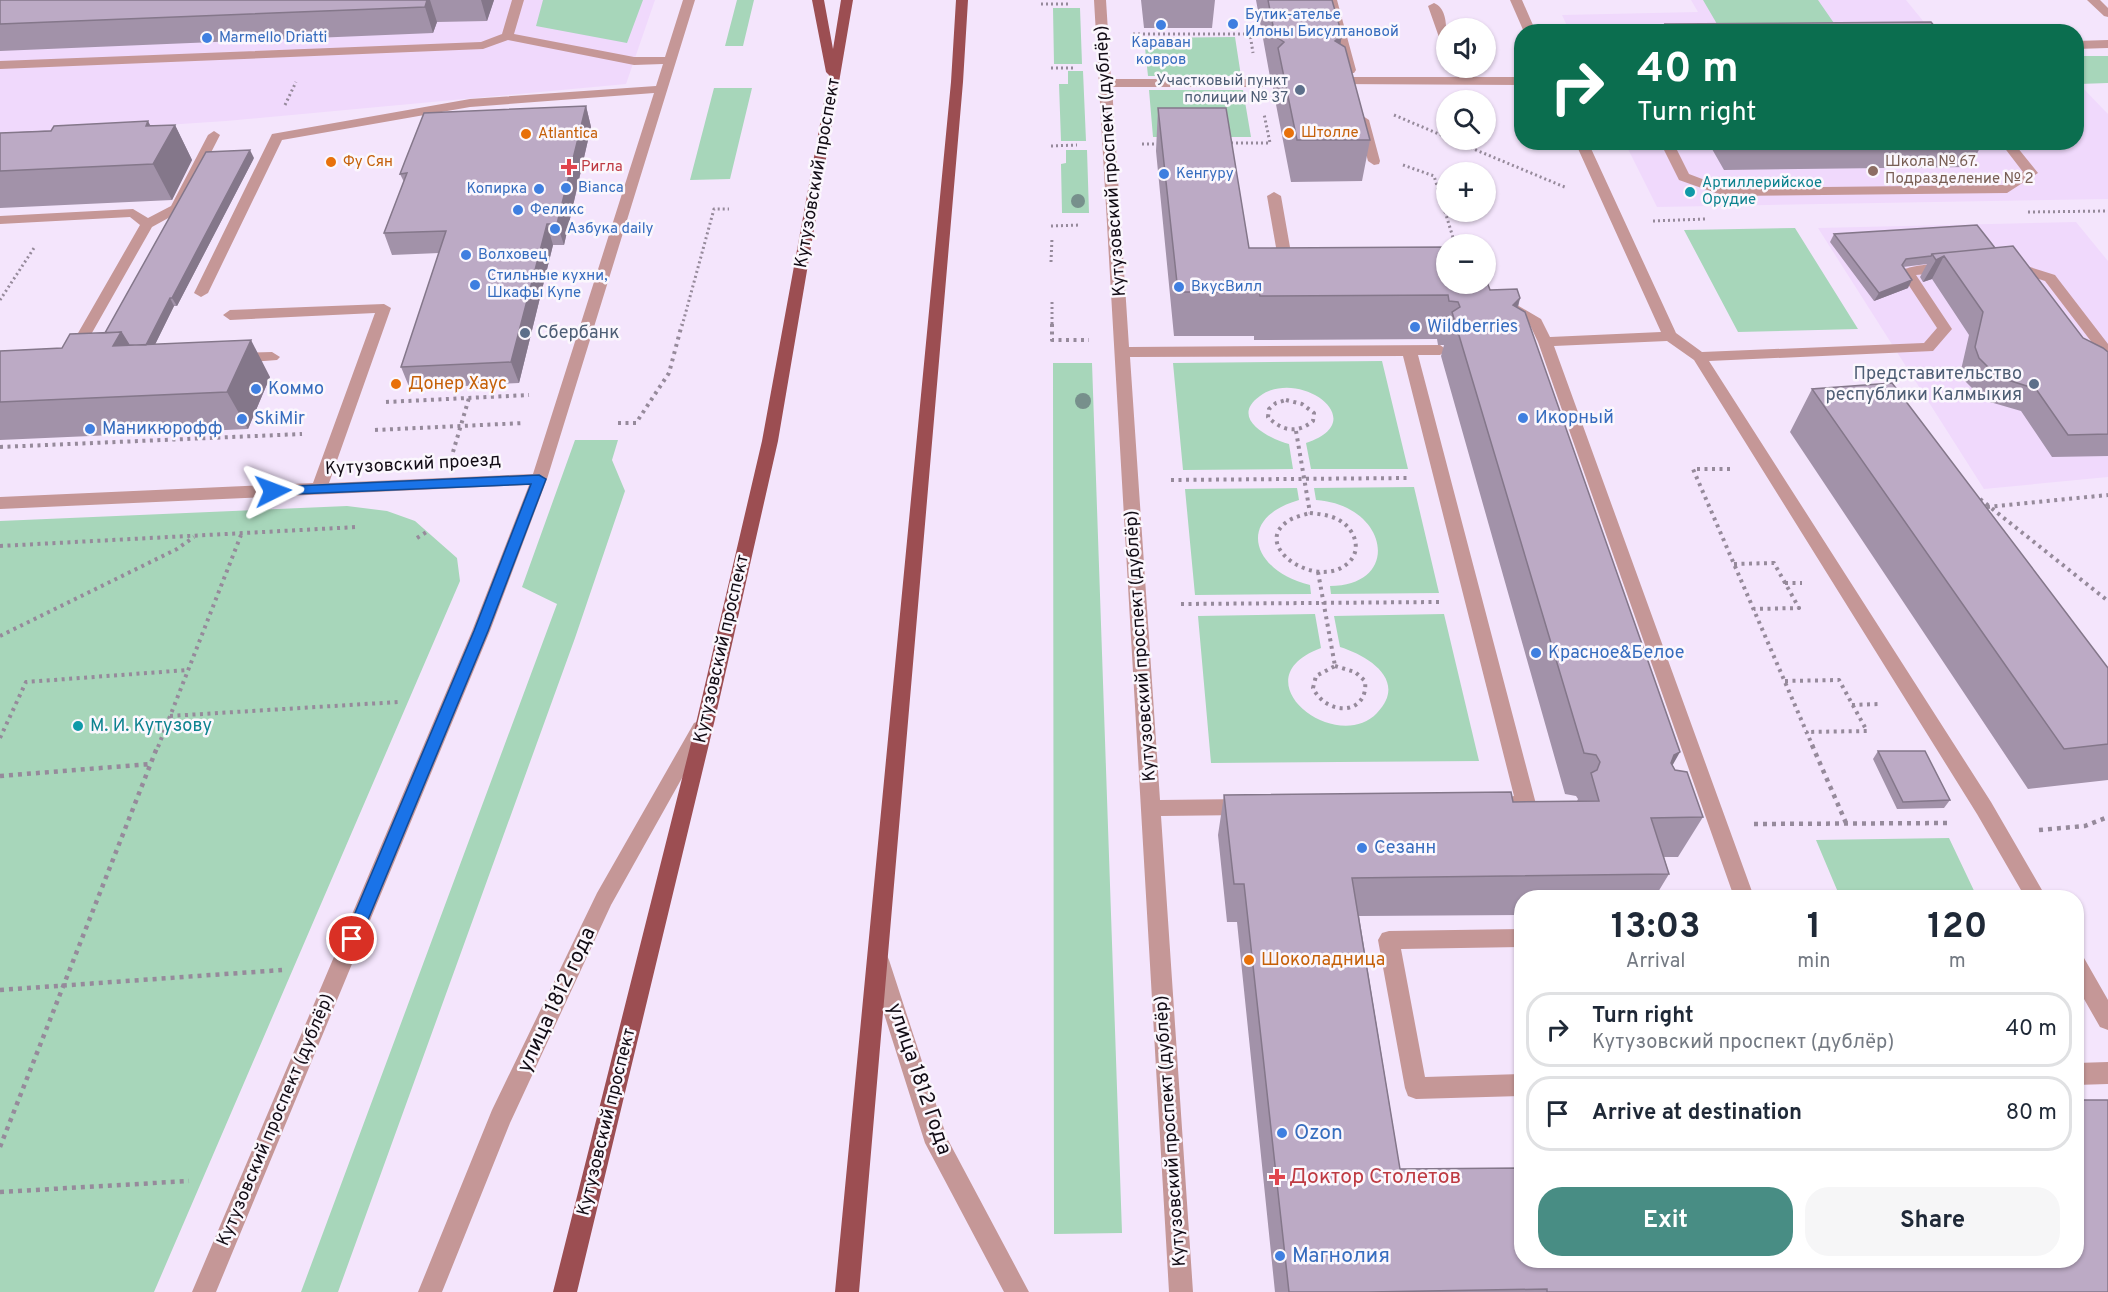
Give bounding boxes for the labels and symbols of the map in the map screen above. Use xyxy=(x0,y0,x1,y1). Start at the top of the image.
place label: Бутик-ателье Илоны Бисултановой xyxy=(1245,6,1399,42)
marker: Бутик-ателье Илоны Бисултановой xyxy=(1226,17,1240,31)
marker: Караван ковров xyxy=(1154,18,1168,32)
street label: Кутузовский проспект (дублёр) xyxy=(1090,25,1132,297)
place label: Marmello Driatti xyxy=(219,29,327,48)
marker: Marmello Driatti xyxy=(200,31,214,45)
place label: Караван ковров xyxy=(1131,34,1191,70)
place label: Участковый пункт полиции № 37 xyxy=(1156,72,1288,108)
street label: Кутузовский проспект xyxy=(790,76,846,270)
marker: Участковый пункт полиции № 37 xyxy=(1293,83,1307,97)
place label: Штолле xyxy=(1301,124,1359,143)
place label: Atlantica xyxy=(538,125,598,144)
marker: Штолле xyxy=(1282,126,1296,140)
marker: Atlantica xyxy=(519,127,533,141)
place label: Фу Сян xyxy=(343,153,393,172)
place label: Школа № 67. Подразделение № 2 xyxy=(1885,153,2034,189)
marker: Фу Сян xyxy=(324,155,338,169)
place label: Ригла xyxy=(581,158,623,177)
marker: Ригла xyxy=(562,160,576,174)
marker: Школа № 67. Подразделение № 2 xyxy=(1866,164,1880,178)
place label: Кенгуру xyxy=(1176,165,1234,184)
marker: Кенгуру xyxy=(1157,167,1171,181)
place label: Артиллерийское Орудие xyxy=(1702,174,1822,210)
place label: Bianca xyxy=(578,179,624,198)
place label: Копирка xyxy=(466,180,527,199)
marker: Bianca xyxy=(559,181,573,195)
marker: Копирка xyxy=(532,182,546,196)
marker: Артиллерийское Орудие xyxy=(1683,185,1697,199)
place label: Феликс xyxy=(530,201,584,220)
marker: Феликс xyxy=(511,203,525,217)
place label: Азбука daily xyxy=(567,220,654,239)
marker: Азбука daily xyxy=(548,222,562,236)
place label: Волховец xyxy=(478,246,548,265)
marker: Волховец xyxy=(459,248,473,262)
place label: Стильные кухни, Шкафы Купе xyxy=(487,267,608,303)
marker: Стильные кухни, Шкафы Купе xyxy=(468,278,482,292)
place label: ВкусВилл xyxy=(1191,278,1262,297)
marker: ВкусВилл xyxy=(1172,280,1186,294)
place label: Wildberries xyxy=(1427,316,1518,339)
marker: Wildberries xyxy=(1408,320,1422,334)
place label: Сбербанк xyxy=(537,322,620,345)
marker: Сбербанк xyxy=(518,326,532,340)
place label: Представительство республики Калмыкия xyxy=(1826,363,2022,407)
place label: Донер Хаус xyxy=(408,373,507,396)
marker: Донер Хаус xyxy=(389,377,403,391)
marker: Представительство республики Калмыкия xyxy=(2027,377,2041,391)
place label: Коммо xyxy=(268,378,324,401)
marker: Коммо xyxy=(249,382,263,396)
place label: Икорный xyxy=(1535,407,1614,430)
place label: SkiMir xyxy=(254,408,305,431)
marker: Икорный xyxy=(1516,411,1530,425)
marker: SkiMir xyxy=(235,412,249,426)
place label: Маникюрофф xyxy=(102,418,223,441)
marker: Маникюрофф xyxy=(83,422,97,436)
street label: Кутузовский проезд xyxy=(324,449,502,481)
position arrow xyxy=(241,459,305,523)
street label: Кутузовский проспект (дублёр) xyxy=(1120,510,1162,782)
street label: Кутузовский проспект xyxy=(689,553,755,745)
place label: Красное&Белое xyxy=(1548,642,1684,665)
marker: Красное&Белое xyxy=(1529,646,1543,660)
place label: М. И. Кутузову xyxy=(90,715,212,738)
marker: М. И. Кутузову xyxy=(71,719,85,733)
place label: Сезанн xyxy=(1374,837,1436,860)
marker: Сезанн xyxy=(1355,841,1369,855)
pin xyxy=(326,913,377,964)
street label: улица 1812 года xyxy=(511,923,603,1077)
place label: Шоколадница xyxy=(1261,949,1385,972)
marker: Шоколадница xyxy=(1242,953,1256,967)
street label: Кутузовский проспект (дублёр) xyxy=(212,990,340,1250)
street label: Кутузовский проспект (дублёр) xyxy=(1150,995,1192,1267)
street label: улица 1812 Года xyxy=(880,1000,958,1158)
street label: Кутузовский проспект xyxy=(573,1026,641,1218)
place label: Ozon xyxy=(1294,1120,1343,1147)
marker: Ozon xyxy=(1275,1126,1289,1140)
place label: Доктор Столетов xyxy=(1289,1164,1461,1191)
marker: Доктор Столетов xyxy=(1270,1170,1284,1184)
place label: Магнолия xyxy=(1292,1243,1390,1270)
marker: Магнолия xyxy=(1273,1249,1287,1263)

